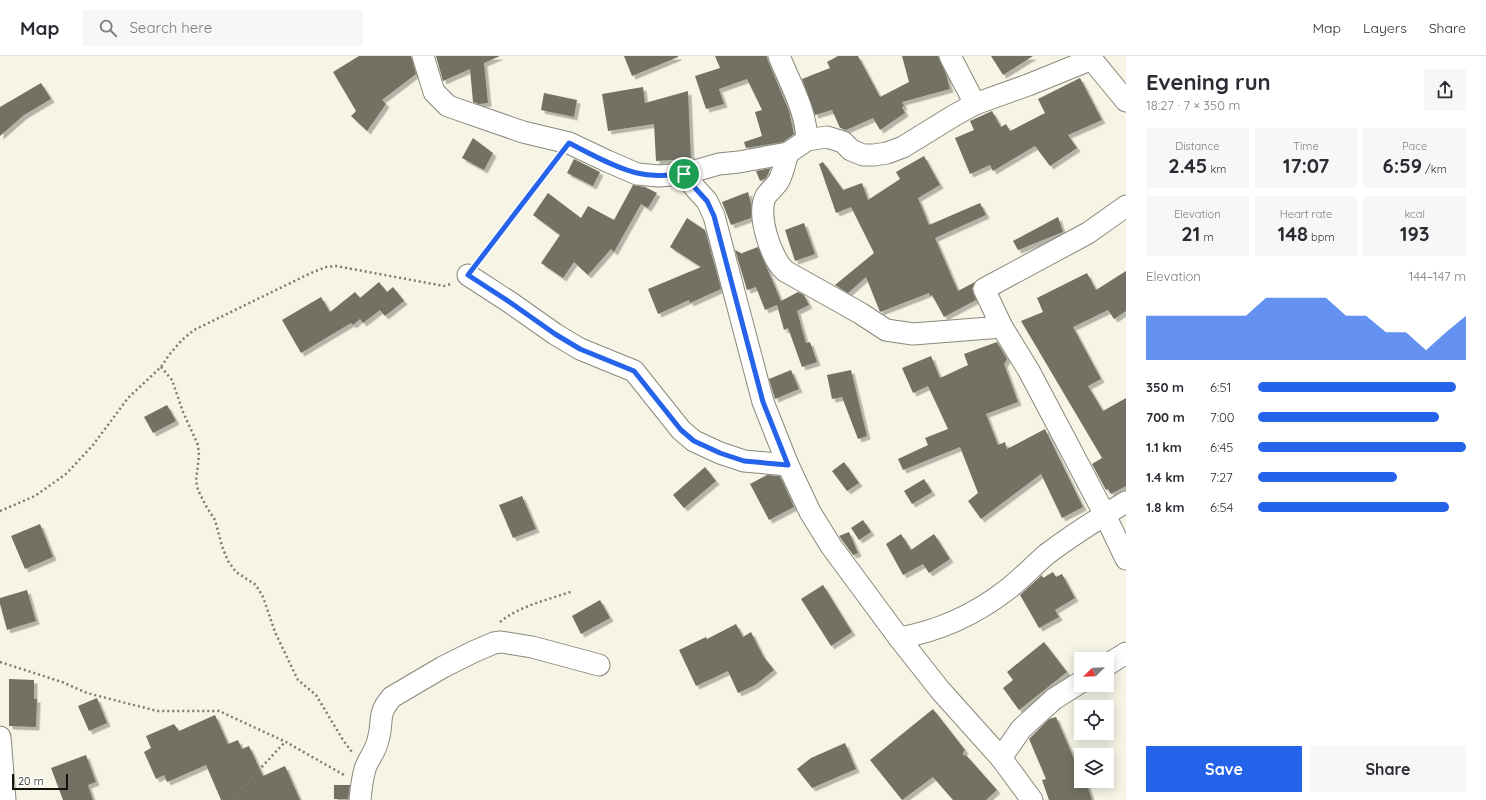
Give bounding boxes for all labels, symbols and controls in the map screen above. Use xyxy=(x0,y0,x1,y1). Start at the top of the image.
search box xyxy=(83,10,363,46)
text: Map xyxy=(20,16,59,40)
icon: search xyxy=(97,17,119,39)
text: Search here xyxy=(129,18,212,37)
text: Map xyxy=(1312,19,1341,37)
text: Layers xyxy=(1363,19,1407,37)
text: Share xyxy=(1429,19,1466,37)
text: Evening run xyxy=(1146,68,1271,96)
button: share xyxy=(1424,69,1466,111)
text: 18:27 · 7 × 350 m xyxy=(1146,97,1240,113)
text: Distance xyxy=(1175,139,1219,153)
text: Time xyxy=(1293,139,1319,153)
text: Pace xyxy=(1402,139,1427,153)
text: 2.45 xyxy=(1168,153,1207,178)
text: 17:07 xyxy=(1283,153,1329,178)
text: 6:59 xyxy=(1383,153,1422,178)
pin xyxy=(667,157,701,191)
text: km xyxy=(1207,162,1226,176)
text: /km xyxy=(1422,162,1447,176)
icon: arrive xyxy=(673,163,695,185)
text: Elevation xyxy=(1174,207,1221,221)
text: Heart rate xyxy=(1280,207,1332,221)
text: kcal xyxy=(1404,207,1425,221)
text: 21 xyxy=(1181,221,1200,246)
text: 148 xyxy=(1278,221,1308,246)
text: 193 xyxy=(1400,221,1430,246)
text: m xyxy=(1200,230,1213,244)
text: bpm xyxy=(1308,230,1334,244)
text: Elevation xyxy=(1146,268,1201,284)
text: 144–147 m xyxy=(1409,268,1466,284)
text: 350 m xyxy=(1146,379,1184,395)
text: 6:51 xyxy=(1210,379,1231,395)
text: 700 m xyxy=(1146,409,1185,425)
text: 7:00 xyxy=(1210,409,1235,425)
text: 1.1 km xyxy=(1146,439,1182,455)
text: 6:45 xyxy=(1210,439,1233,455)
text: 1.4 km xyxy=(1146,469,1185,485)
text: 7:27 xyxy=(1210,469,1233,485)
text: 1.8 km xyxy=(1146,499,1184,515)
text: 6:54 xyxy=(1210,499,1233,515)
north arrow xyxy=(1074,652,1114,692)
map controls xyxy=(1074,652,1114,788)
button: locate xyxy=(1074,700,1114,740)
button: Save xyxy=(1146,746,1302,792)
button: Share xyxy=(1310,746,1466,792)
button: layers xyxy=(1074,748,1114,788)
scale bar xyxy=(12,772,68,791)
text: 20 m xyxy=(18,774,44,788)

